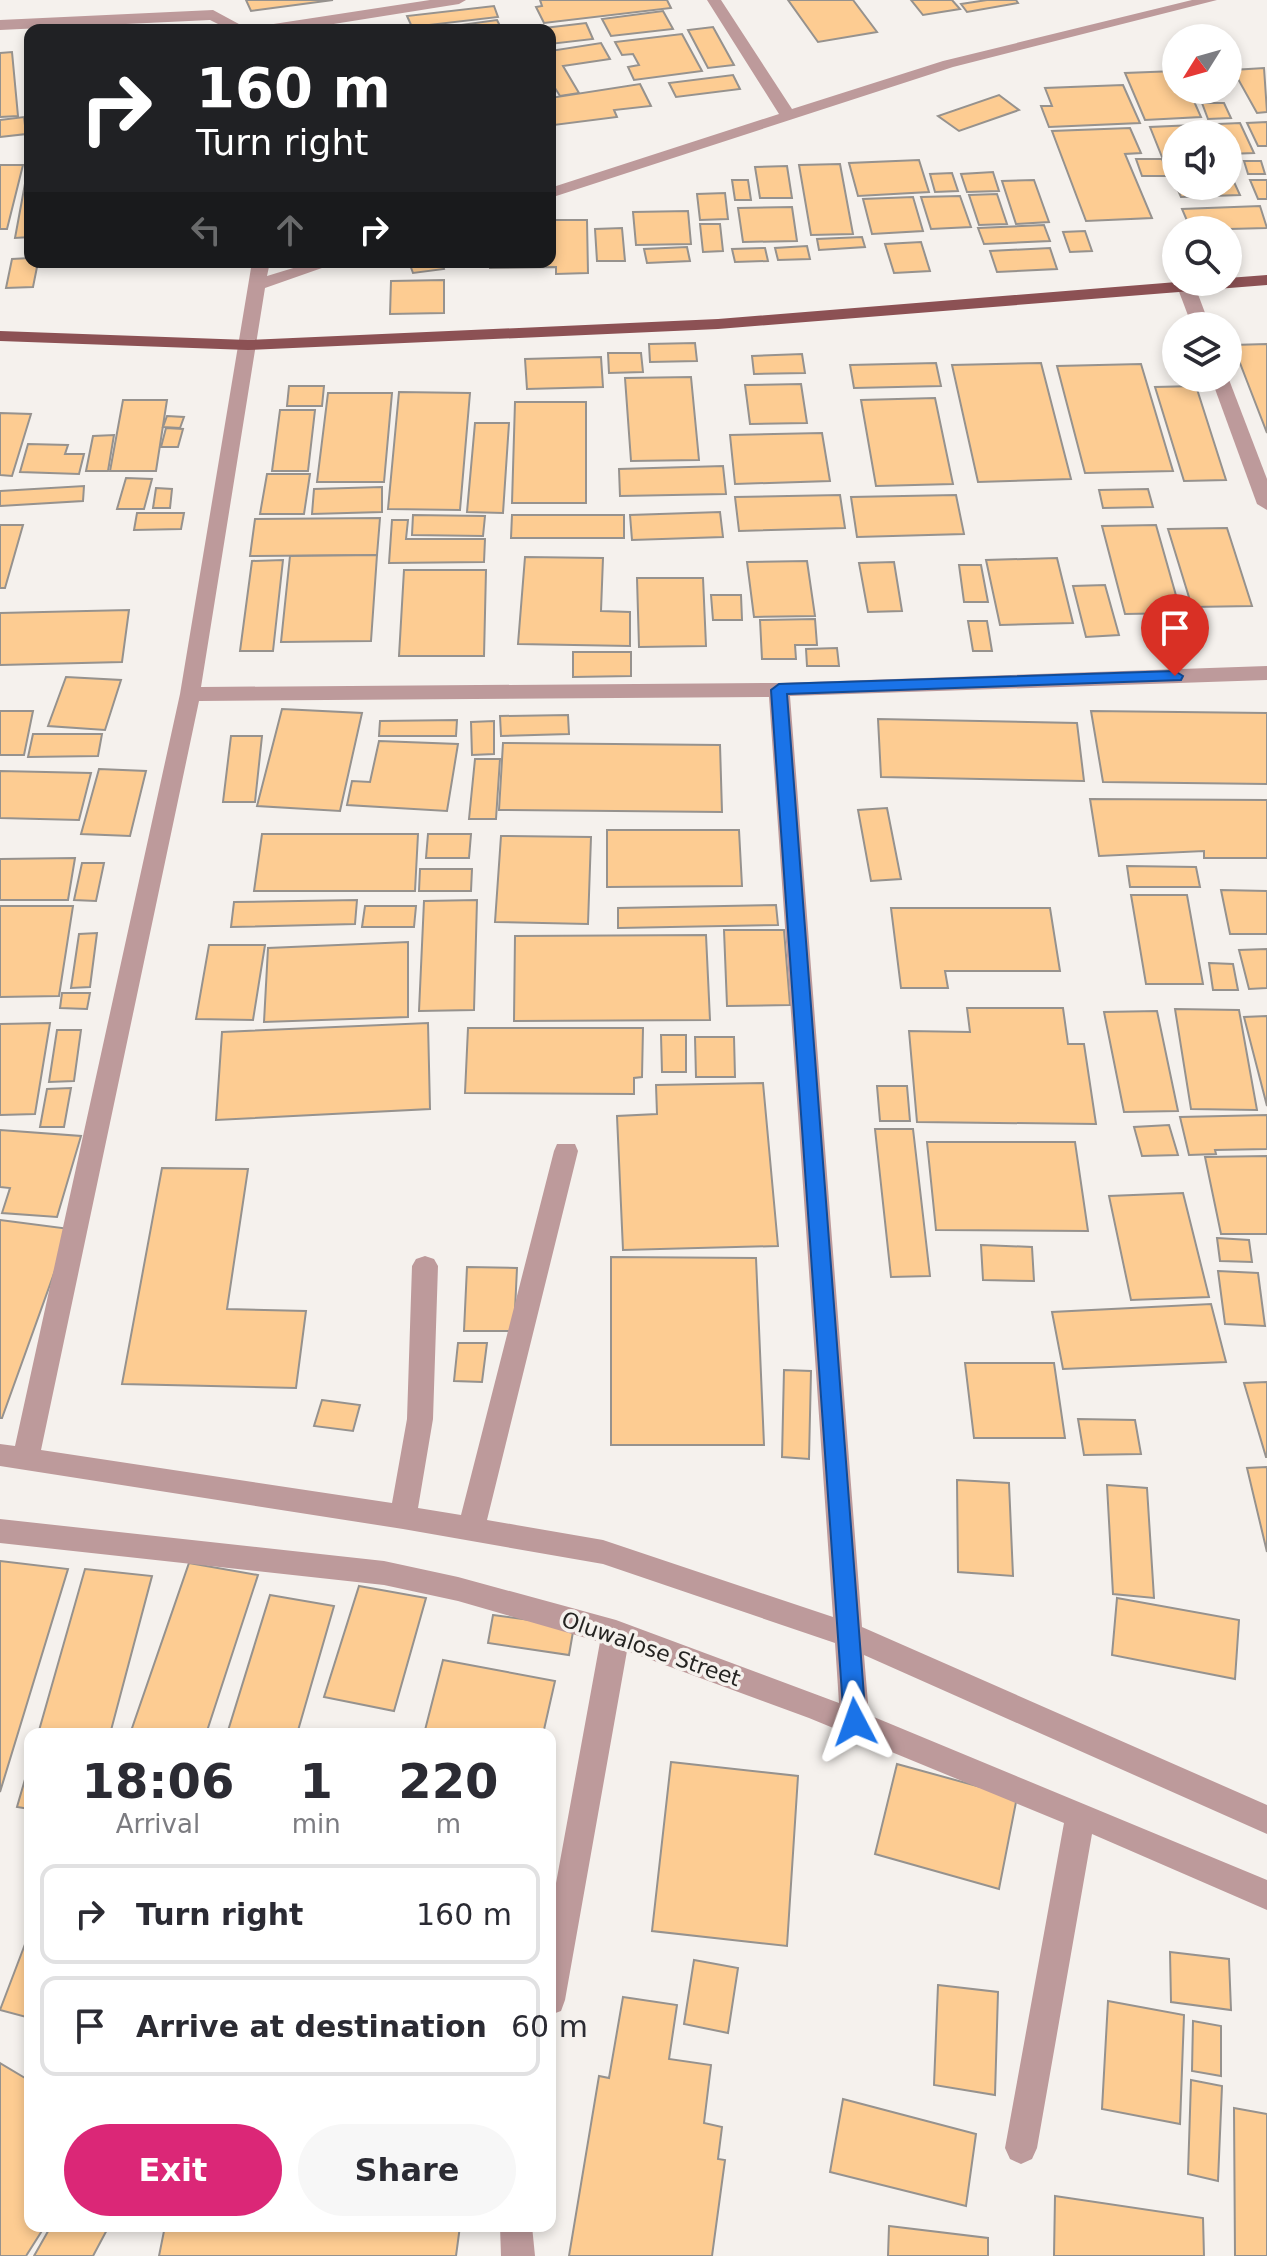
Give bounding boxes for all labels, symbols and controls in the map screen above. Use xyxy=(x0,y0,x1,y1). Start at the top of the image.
north arrow xyxy=(1162,24,1242,104)
map controls xyxy=(1162,24,1242,392)
text: 160 m xyxy=(196,55,391,120)
icon: right xyxy=(64,56,168,160)
button: sound xyxy=(1162,120,1242,200)
text: Turn right xyxy=(196,122,368,163)
icon: left xyxy=(184,208,228,252)
icon: ahead xyxy=(268,208,312,252)
icon: right xyxy=(352,208,396,252)
button: search xyxy=(1162,216,1242,296)
button: layers xyxy=(1162,312,1242,392)
pin xyxy=(1141,594,1209,676)
icon: arrive xyxy=(1153,606,1197,650)
street label: Oluwalose Street xyxy=(558,1607,744,1691)
position arrow xyxy=(813,1680,897,1764)
text: 18:06 xyxy=(81,1753,234,1809)
text: 1 xyxy=(300,1753,333,1809)
text: 220 xyxy=(398,1753,498,1809)
text: Arrival xyxy=(116,1809,200,1839)
text: min xyxy=(292,1809,341,1839)
text: m xyxy=(436,1809,461,1839)
icon: right xyxy=(68,1892,112,1936)
text: Turn right xyxy=(136,1897,303,1932)
text: 160 m xyxy=(416,1897,512,1932)
icon: arrive xyxy=(68,2004,112,2048)
text: Arrive at destination xyxy=(136,2009,487,2044)
text: 60 m xyxy=(511,2009,588,2044)
button: Exit xyxy=(64,2124,282,2216)
button: Share xyxy=(298,2124,516,2216)

